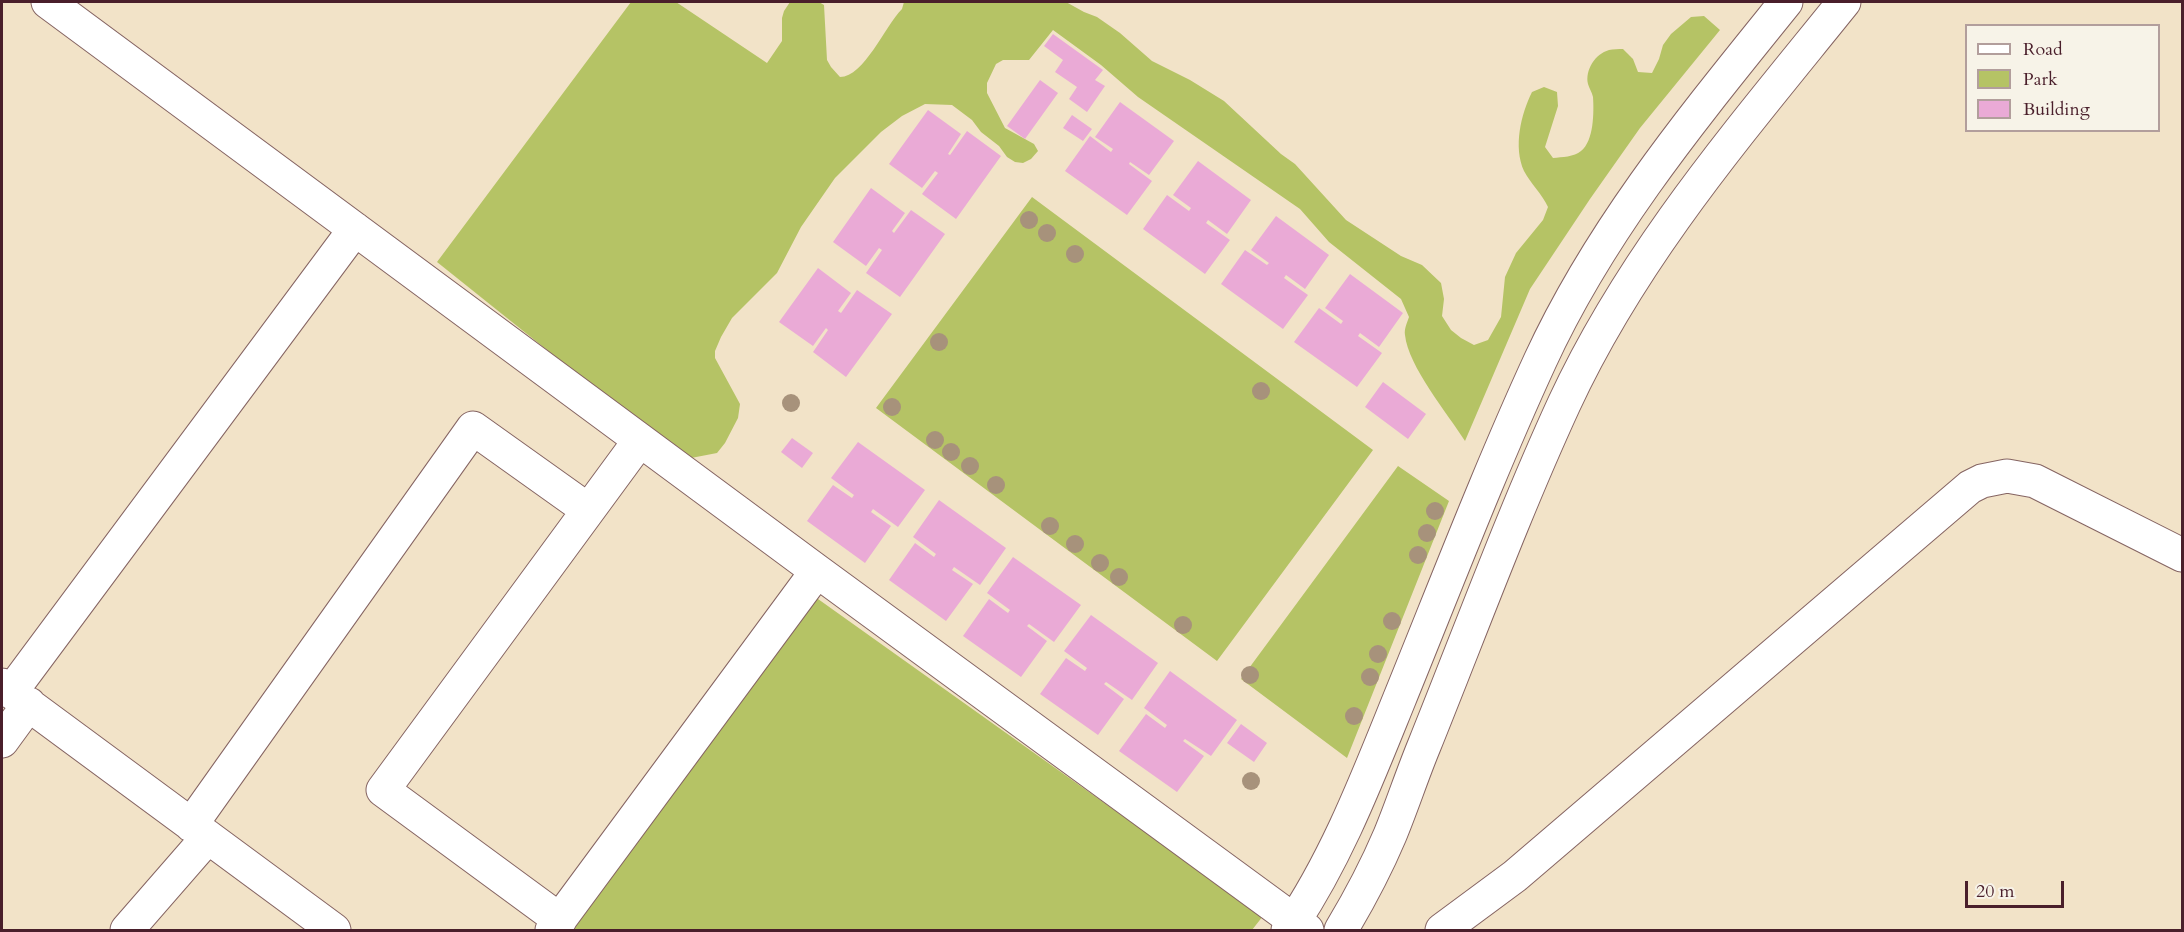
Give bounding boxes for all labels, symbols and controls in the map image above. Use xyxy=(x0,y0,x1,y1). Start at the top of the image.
legend xyxy=(1965,24,2160,132)
text: Road xyxy=(2023,37,2063,62)
text: Park xyxy=(2023,67,2058,92)
text: Building xyxy=(2023,97,2090,122)
scale bar xyxy=(1968,869,2067,907)
text: 20 m xyxy=(1976,879,2015,904)

